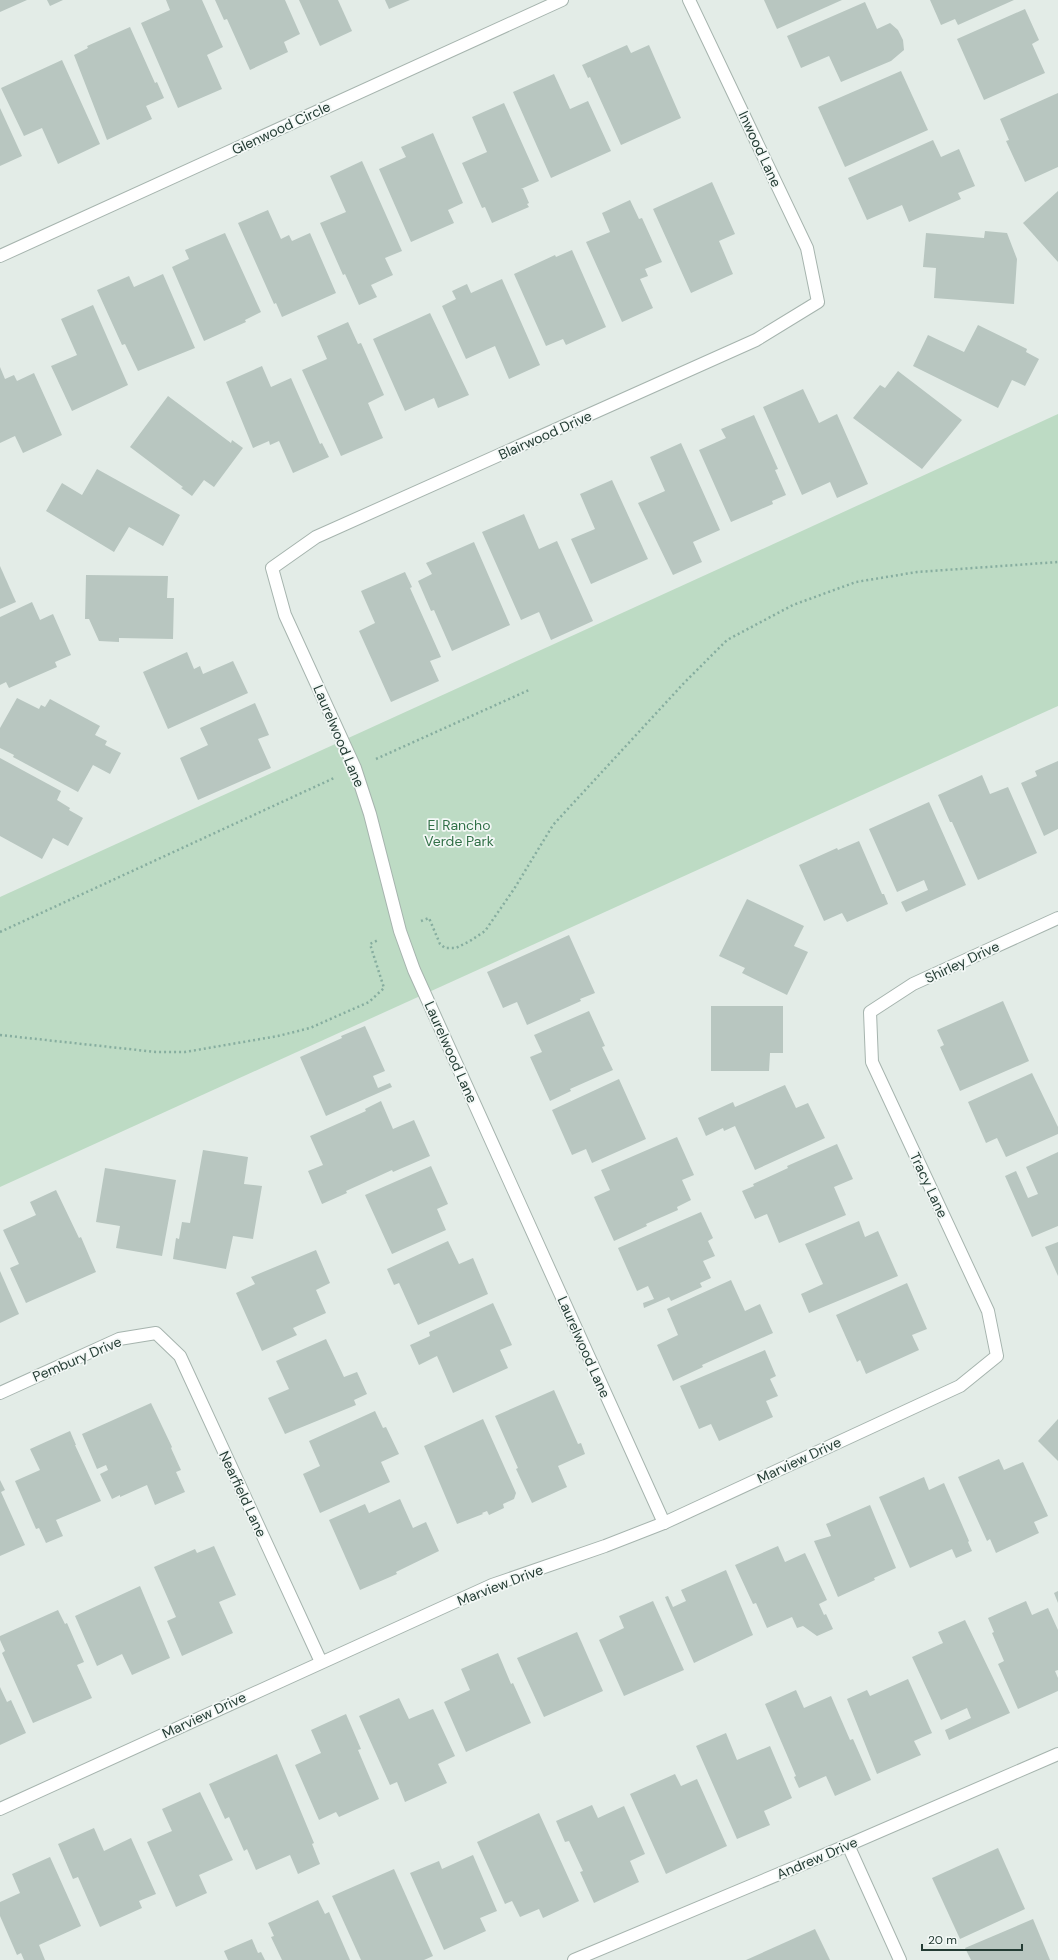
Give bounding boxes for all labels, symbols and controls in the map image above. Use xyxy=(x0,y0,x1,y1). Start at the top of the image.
street label: Glenwood Circle xyxy=(229,97,333,159)
street label: Inwood Lane xyxy=(735,108,785,190)
street label: Blairwood Drive xyxy=(495,406,595,464)
street label: Laurelwood Lane xyxy=(309,682,369,790)
park label: El Rancho Verde Park xyxy=(424,816,494,850)
street label: Shirley Drive xyxy=(922,937,1002,987)
street label: Laurelwood Lane xyxy=(421,998,482,1106)
street label: Tracy Lane xyxy=(906,1149,952,1221)
street label: Laurelwood Lane xyxy=(554,1293,615,1401)
street label: Pembury Drive xyxy=(30,1332,124,1386)
street label: Marview Drive xyxy=(754,1433,844,1487)
street label: Nearfield Lane xyxy=(215,1448,271,1540)
street label: Marview Drive xyxy=(455,1560,546,1610)
street label: Marview Drive xyxy=(159,1688,249,1742)
street label: Andrew Drive xyxy=(774,1833,860,1883)
scale bar xyxy=(922,1926,1022,1952)
text: 20 m xyxy=(928,1932,957,1948)

